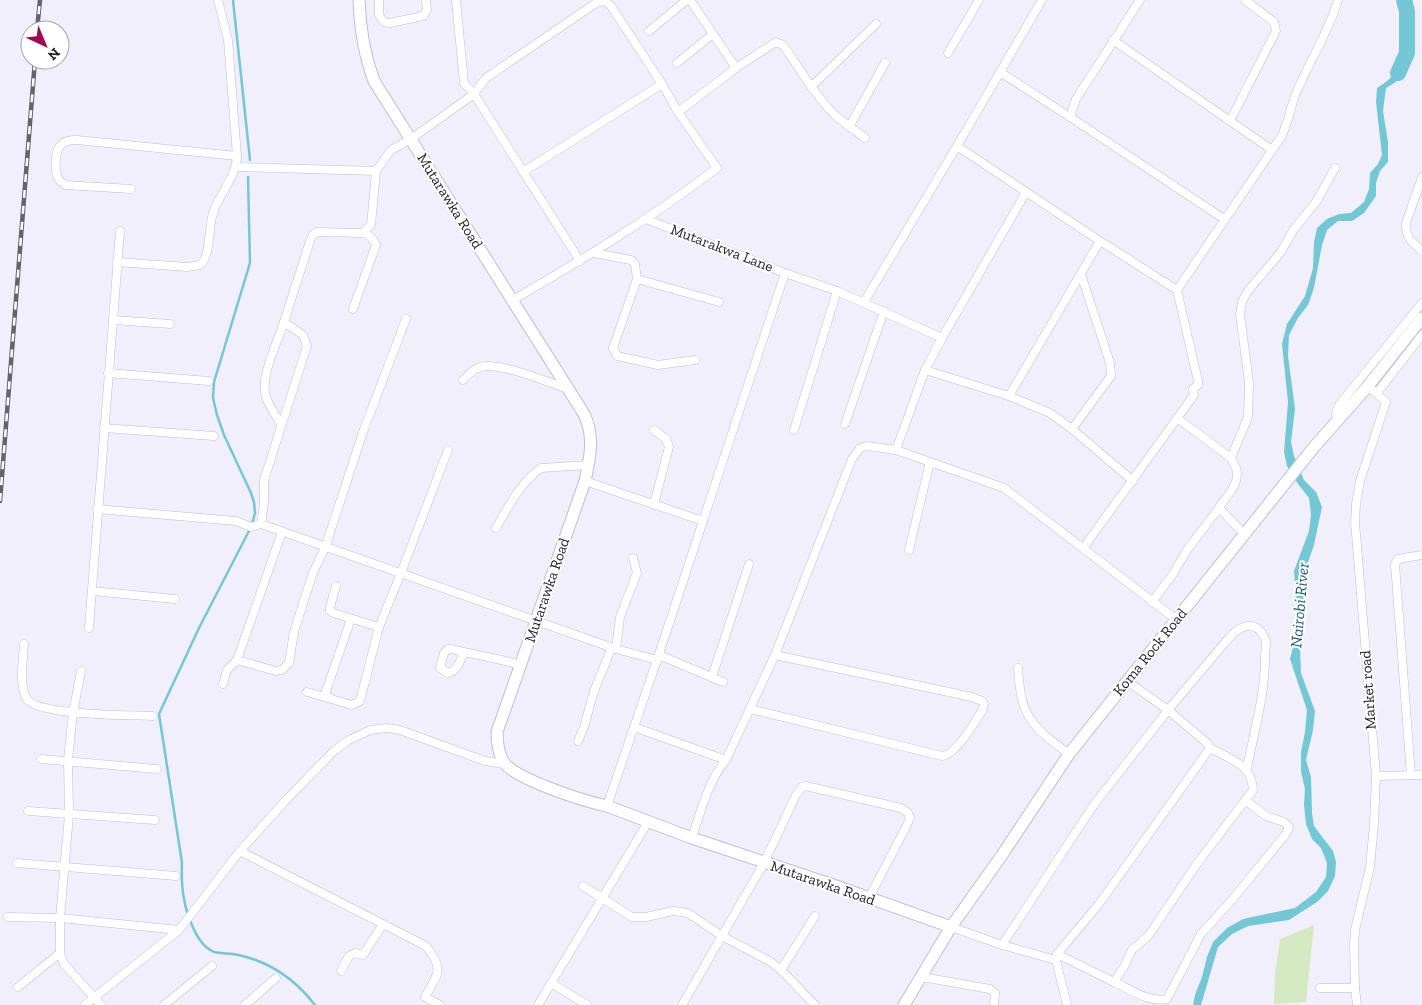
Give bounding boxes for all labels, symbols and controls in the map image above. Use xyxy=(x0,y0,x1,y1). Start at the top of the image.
north arrow xyxy=(20,20,70,70)
text: N xyxy=(44,44,63,64)
street label: Mutarawka Road xyxy=(413,150,487,253)
street label: Mutarakwa Lane xyxy=(668,220,776,276)
street label: Mutarawka Road xyxy=(521,535,574,645)
water label: Nairobi River xyxy=(1286,561,1313,649)
street label: Koma Rock Road xyxy=(1109,604,1191,700)
street label: Market road xyxy=(1356,649,1380,730)
street label: Mutarawka Road xyxy=(768,857,878,910)

